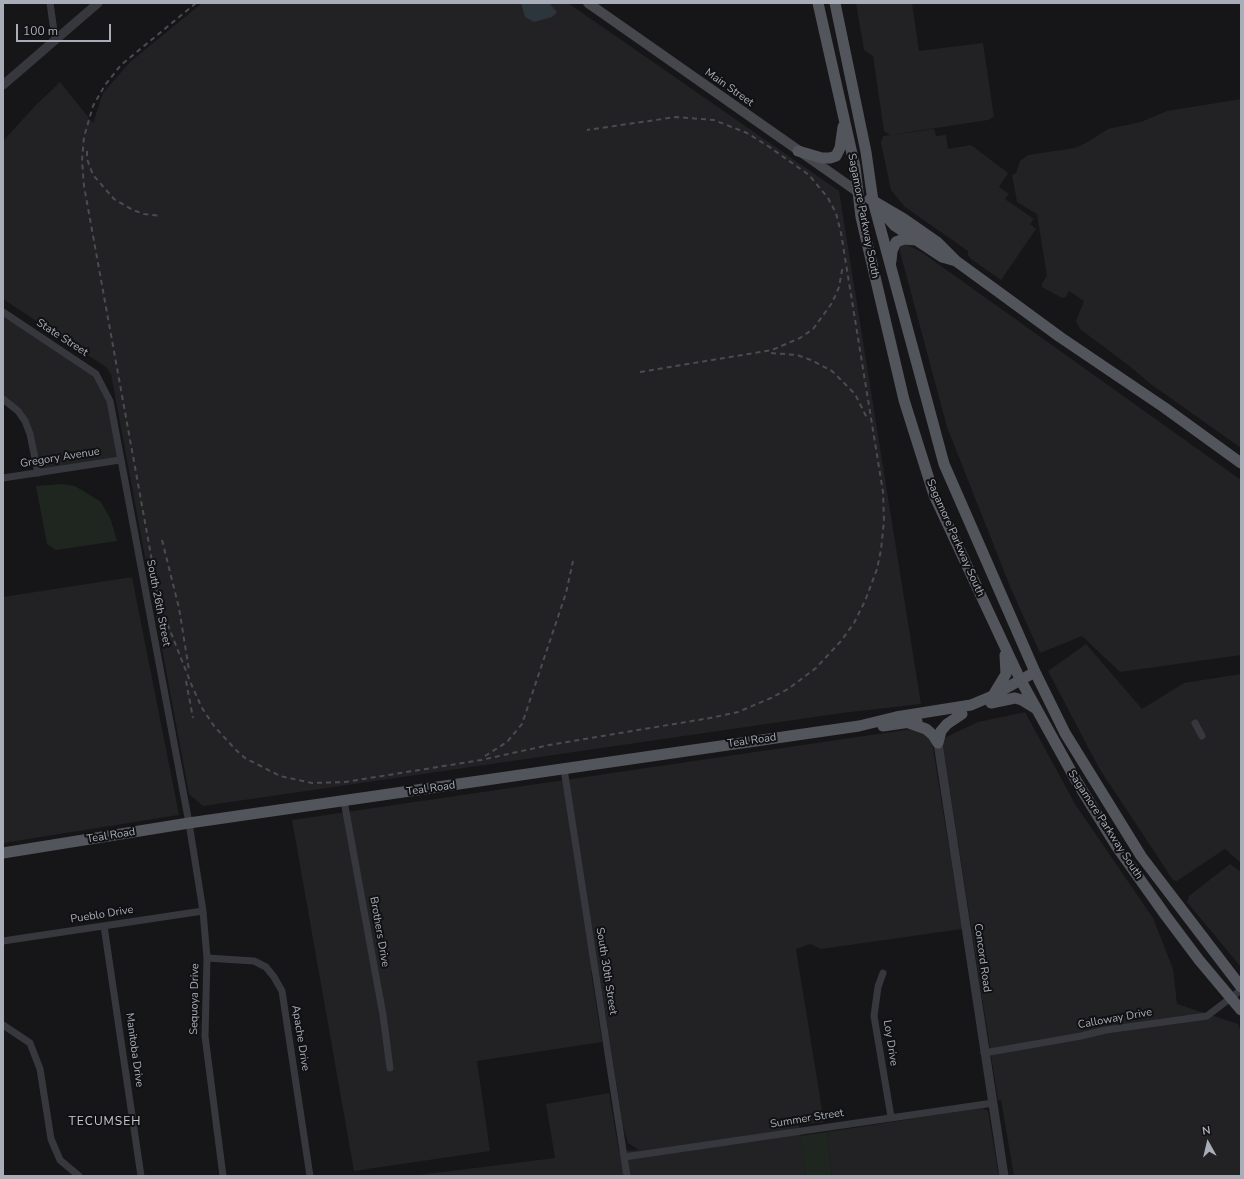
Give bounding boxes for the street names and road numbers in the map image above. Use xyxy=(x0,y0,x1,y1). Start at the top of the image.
street label: Main Street xyxy=(702,66,756,110)
street label: Sagamore Parkway South xyxy=(844,152,882,280)
street label: State Street xyxy=(34,316,90,360)
street label: Gregory Avenue xyxy=(19,445,101,471)
street label: Sagamore Parkway South xyxy=(923,477,987,599)
street label: South 26th Street xyxy=(143,558,173,648)
street label: Teal Road xyxy=(727,731,777,751)
street label: Sagamore Parkway South xyxy=(1065,768,1145,882)
street label: Teal Road xyxy=(406,779,456,799)
street label: Teal Road xyxy=(86,826,136,846)
street label: Brothers Drive xyxy=(366,896,392,968)
street label: Pueblo Drive xyxy=(70,904,134,926)
street label: Concord Road xyxy=(971,923,993,993)
street label: South 30th Street xyxy=(593,926,619,1016)
street label: Sequoya Drive xyxy=(188,963,202,1035)
street label: Apache Drive xyxy=(288,1004,312,1072)
street label: Calloway Drive xyxy=(1077,1006,1153,1032)
street label: Manitoba Drive xyxy=(122,1012,146,1088)
street label: Loy Drive xyxy=(880,1019,900,1067)
street label: Summer Street xyxy=(769,1107,845,1131)

